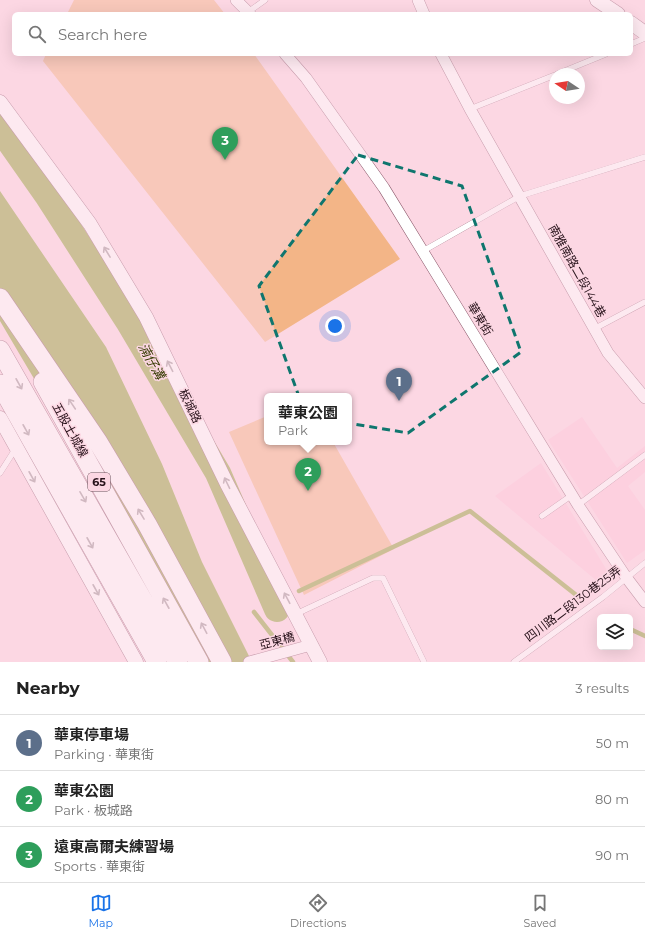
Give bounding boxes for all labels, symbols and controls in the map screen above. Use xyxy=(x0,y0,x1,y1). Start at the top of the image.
search box xyxy=(12,12,633,56)
icon: search xyxy=(26,23,48,45)
text: Search here xyxy=(58,25,147,44)
north arrow xyxy=(549,68,585,104)
pin: 3 xyxy=(212,127,238,160)
street label: 南雅南路二段144巷 xyxy=(546,222,609,320)
one-way arrow xyxy=(103,246,111,258)
street label: 華東街 xyxy=(465,299,496,338)
your location xyxy=(325,316,345,336)
water label: 湳仔溝 xyxy=(135,340,170,384)
one-way arrow xyxy=(166,360,173,372)
pin: 1 xyxy=(386,368,412,401)
one-way arrow xyxy=(16,378,24,390)
street label: 板城路 xyxy=(176,386,205,425)
popup xyxy=(264,393,352,445)
one-way arrow xyxy=(68,399,76,410)
street label: 五股土城線 xyxy=(49,400,92,460)
text: 華東公園 xyxy=(278,403,338,422)
text: Park xyxy=(278,422,308,438)
one-way arrow xyxy=(23,424,30,436)
pin: 2 xyxy=(295,458,321,491)
one-way arrow xyxy=(29,471,37,483)
road number: 65 xyxy=(88,473,110,491)
one-way arrow xyxy=(223,477,230,489)
one-way arrow xyxy=(80,491,88,503)
one-way arrow xyxy=(137,508,145,520)
one-way arrow xyxy=(87,537,94,549)
street label: 四川路二段130巷25弄 xyxy=(522,563,624,645)
one-way arrow xyxy=(92,584,100,596)
one-way arrow xyxy=(283,592,290,604)
one-way arrow xyxy=(162,598,170,610)
map controls xyxy=(597,614,633,650)
button: layers xyxy=(597,614,633,650)
one-way arrow xyxy=(199,622,207,634)
street label: 亞東橋 xyxy=(258,629,296,652)
text: Nearby xyxy=(16,678,80,698)
text: 3 results xyxy=(575,680,629,696)
text: 華東停車場 xyxy=(54,725,129,744)
text: 1 xyxy=(26,735,32,751)
text: 50 m xyxy=(596,735,629,751)
text: Parking · 華東街 xyxy=(54,746,154,762)
text: 華東公園 xyxy=(54,781,114,800)
text: 2 xyxy=(25,791,33,807)
text: 80 m xyxy=(595,791,629,807)
text: Park · 板城路 xyxy=(54,802,133,818)
text: 遠東高爾夫練習場 xyxy=(54,837,174,856)
text: 3 xyxy=(25,847,33,863)
text: 90 m xyxy=(595,847,629,863)
text: Sports · 華東街 xyxy=(54,858,145,874)
tab: Map xyxy=(89,892,113,930)
tab: Directions xyxy=(290,892,346,930)
tab: Saved xyxy=(523,892,556,930)

